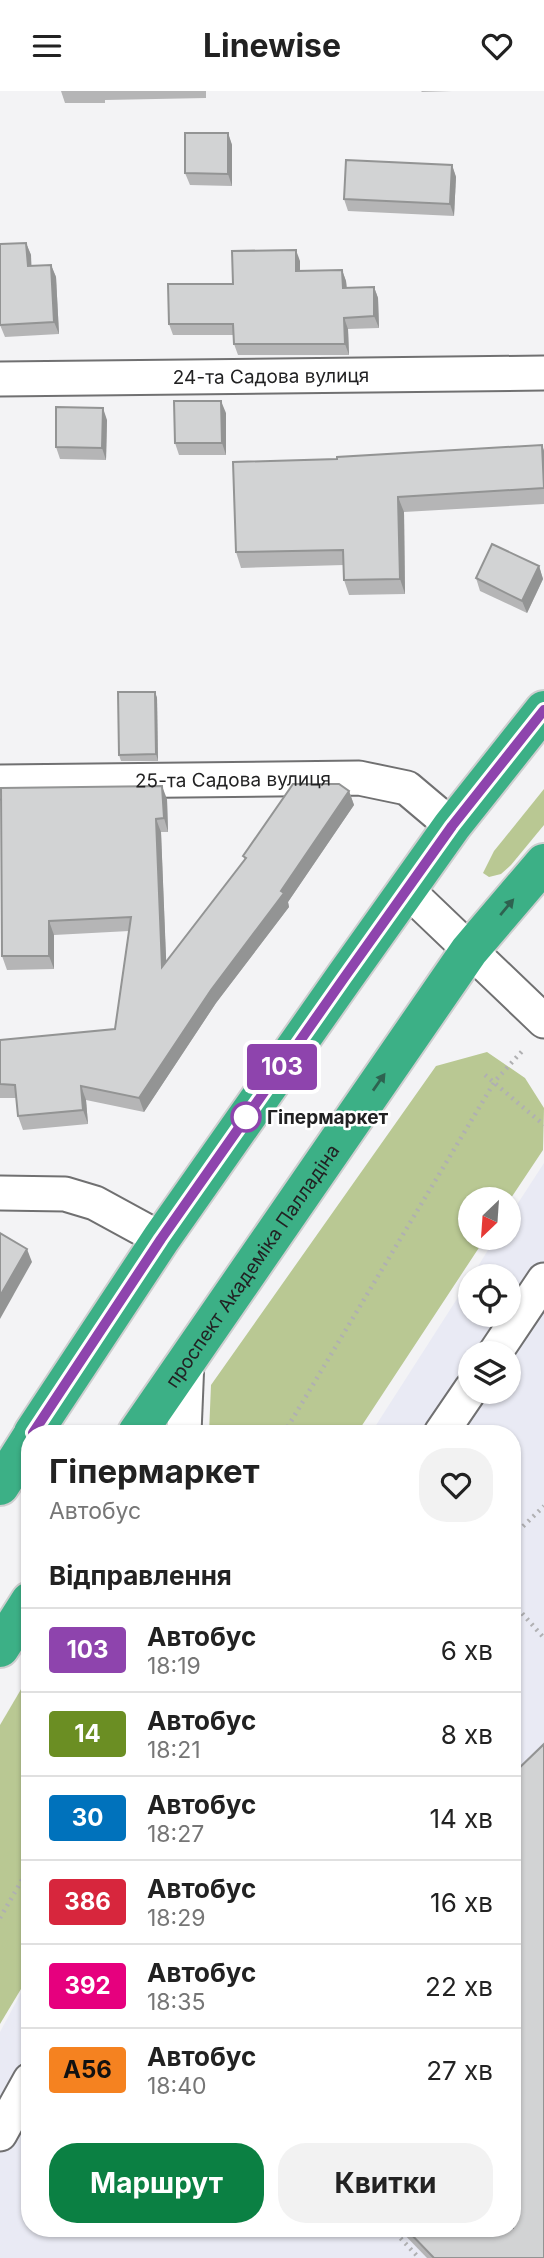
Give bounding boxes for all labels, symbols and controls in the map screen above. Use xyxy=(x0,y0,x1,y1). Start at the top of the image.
text: Linewise xyxy=(203,26,341,65)
icon: menu xyxy=(28,27,66,65)
icon: heart xyxy=(478,27,516,65)
street label: 24-та Садова вулиця xyxy=(173,364,369,389)
street label: 25-та Садова вулиця xyxy=(135,767,331,792)
one-way arrow xyxy=(499,898,515,916)
line badge: 103 xyxy=(242,1044,322,1090)
text: 103 xyxy=(261,1052,303,1081)
one-way arrow xyxy=(372,1073,386,1091)
marker: Гіпермаркет xyxy=(231,1102,261,1132)
place label: Гіпермаркет xyxy=(267,1106,389,1129)
street label: проспект Академіка Палладіна xyxy=(161,1140,344,1392)
north arrow xyxy=(458,1187,522,1249)
map controls xyxy=(458,1187,521,1404)
button: locate xyxy=(458,1264,521,1327)
button: layers xyxy=(458,1341,521,1404)
button: heart xyxy=(419,1448,493,1522)
text: Гіпермаркет xyxy=(49,1451,260,1491)
text: Автобус xyxy=(49,1497,141,1525)
text: Відправлення xyxy=(49,1560,232,1591)
text: Автобус xyxy=(147,1621,256,1652)
text: 103 xyxy=(66,1635,109,1664)
text: 6 хв xyxy=(441,1635,493,1666)
text: 18:19 xyxy=(147,1652,201,1680)
text: Автобус xyxy=(147,1705,256,1736)
text: 14 xyxy=(74,1719,101,1748)
text: 8 хв xyxy=(441,1719,493,1750)
text: 18:21 xyxy=(147,1736,201,1764)
text: Автобус xyxy=(147,1789,256,1820)
text: 30 xyxy=(72,1803,103,1832)
text: 14 хв xyxy=(429,1803,493,1834)
text: 18:27 xyxy=(147,1820,204,1848)
text: Автобус xyxy=(147,1873,256,1904)
text: 386 xyxy=(64,1887,111,1916)
text: 16 хв xyxy=(430,1887,493,1918)
text: 18:29 xyxy=(147,1904,206,1932)
text: Автобус xyxy=(147,1957,256,1988)
text: 392 xyxy=(64,1971,111,2000)
text: 22 хв xyxy=(425,1971,493,2002)
text: 18:35 xyxy=(147,1988,205,2016)
text: Автобус xyxy=(147,2041,256,2072)
text: А56 xyxy=(63,2055,112,2084)
text: 27 хв xyxy=(426,2055,493,2086)
text: 18:40 xyxy=(147,2072,207,2100)
button: Маршрут xyxy=(49,2143,264,2223)
button: Квитки xyxy=(278,2143,493,2223)

